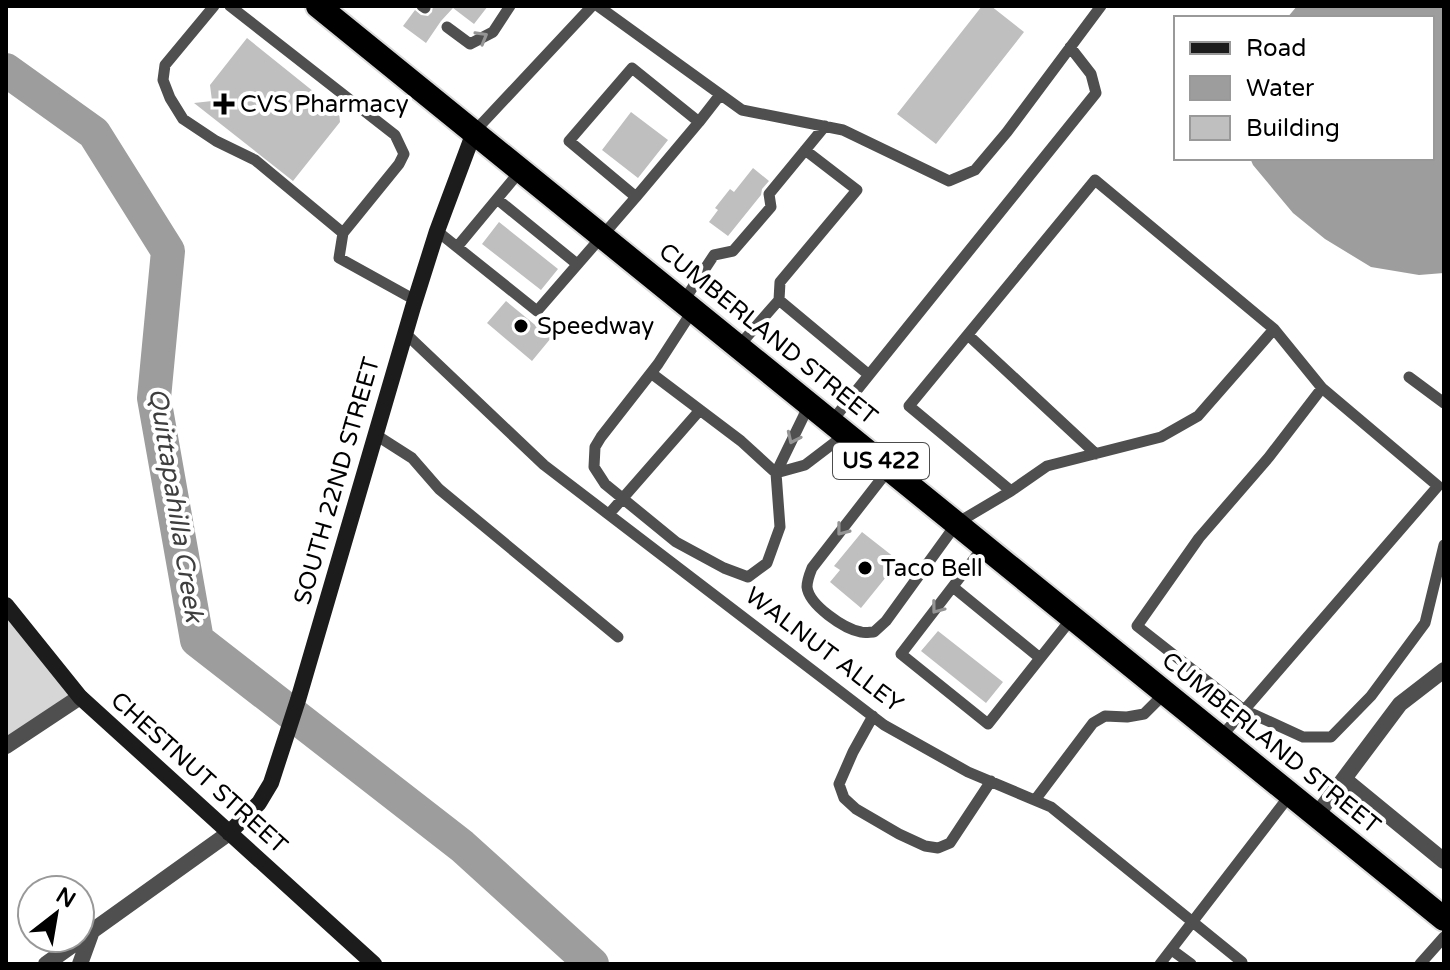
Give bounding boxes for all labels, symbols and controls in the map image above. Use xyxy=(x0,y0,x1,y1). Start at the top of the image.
legend xyxy=(1174,16,1434,160)
one-way arrow xyxy=(473,31,488,47)
text: Road xyxy=(1246,34,1306,63)
text: Water xyxy=(1246,74,1315,103)
place label: CVS Pharmacy xyxy=(240,90,409,119)
marker: CVS Pharmacy xyxy=(215,95,233,113)
text: Building xyxy=(1246,114,1340,143)
street label: CUMBERLAND STREET xyxy=(653,237,883,431)
place label: Speedway xyxy=(537,312,654,341)
marker: Speedway xyxy=(512,317,530,335)
street label: SOUTH 22ND STREET xyxy=(288,354,386,608)
water label: Quittapahilla Creek xyxy=(142,386,210,626)
one-way arrow xyxy=(787,430,803,445)
road number: US 422 xyxy=(833,443,929,479)
one-way arrow xyxy=(837,521,852,535)
place label: Taco Bell xyxy=(881,554,983,583)
marker: Taco Bell xyxy=(856,559,874,577)
street label: WALNUT ALLEY xyxy=(739,581,909,719)
one-way arrow xyxy=(933,599,947,613)
street label: CUMBERLAND STREET xyxy=(1156,646,1386,840)
street label: CHESTNUT STREET xyxy=(105,686,294,860)
north arrow xyxy=(16,874,96,954)
text: N xyxy=(52,882,80,913)

